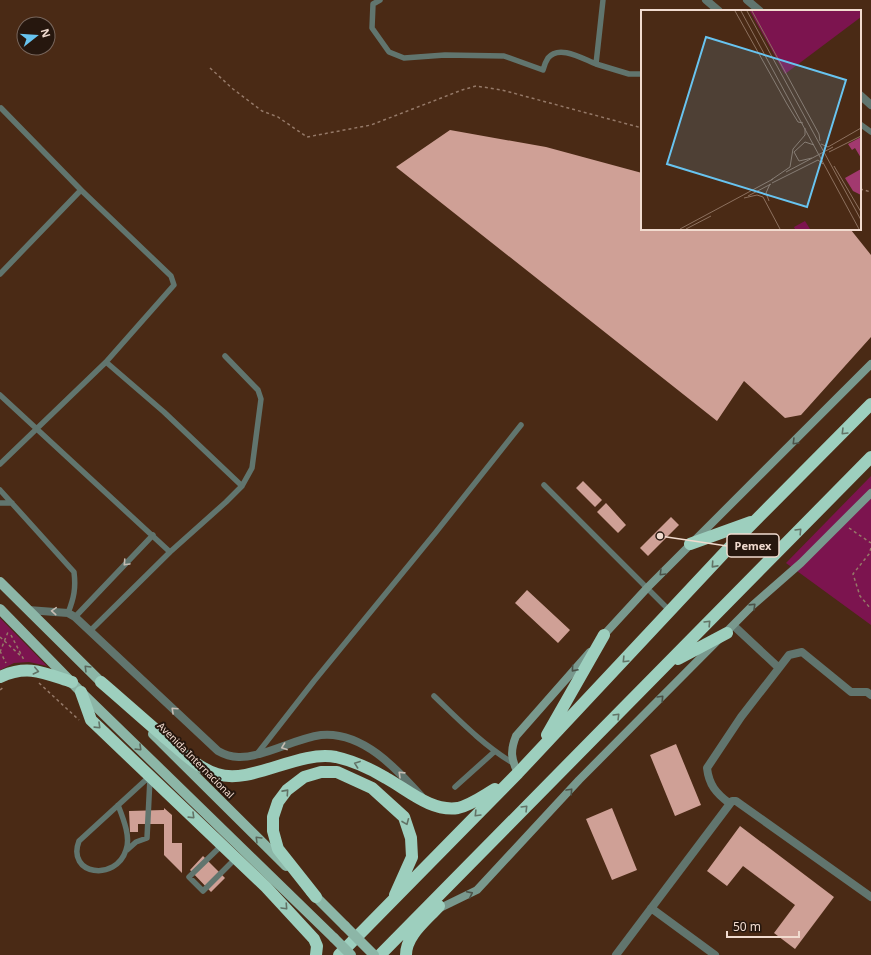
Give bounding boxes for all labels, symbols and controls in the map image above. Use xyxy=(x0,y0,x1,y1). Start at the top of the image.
inset map xyxy=(641,10,861,230)
north arrow xyxy=(16,16,56,56)
text: N xyxy=(38,26,55,39)
one-way arrow xyxy=(841,427,848,435)
one-way arrow xyxy=(792,437,800,445)
one-way arrow xyxy=(795,528,802,536)
callout: Pemex xyxy=(727,534,779,557)
text: Pemex xyxy=(735,538,772,553)
one-way arrow xyxy=(123,558,131,566)
one-way arrow xyxy=(711,560,718,567)
one-way arrow xyxy=(659,568,667,576)
one-way arrow xyxy=(748,603,756,611)
one-way arrow xyxy=(51,607,57,616)
one-way arrow xyxy=(703,620,711,628)
one-way arrow xyxy=(622,655,630,663)
one-way arrow xyxy=(84,665,92,673)
one-way arrow xyxy=(572,665,579,672)
one-way arrow xyxy=(33,666,39,674)
one-way arrow xyxy=(656,695,664,703)
one-way arrow xyxy=(171,707,178,714)
one-way arrow xyxy=(612,713,620,721)
street label: Avenida Internacional xyxy=(155,719,237,801)
one-way arrow xyxy=(93,721,101,729)
one-way arrow xyxy=(281,742,288,751)
one-way arrow xyxy=(134,743,142,751)
one-way arrow xyxy=(353,760,360,768)
one-way arrow xyxy=(398,772,406,779)
one-way arrow xyxy=(565,788,572,795)
one-way arrow xyxy=(282,789,289,797)
one-way arrow xyxy=(520,805,528,813)
one-way arrow xyxy=(474,809,482,817)
one-way arrow xyxy=(187,811,195,819)
one-way arrow xyxy=(401,819,409,826)
one-way arrow xyxy=(255,836,263,844)
one-way arrow xyxy=(466,891,473,899)
one-way arrow xyxy=(280,902,288,910)
scale bar xyxy=(727,913,799,939)
text: 50 m xyxy=(733,918,761,935)

